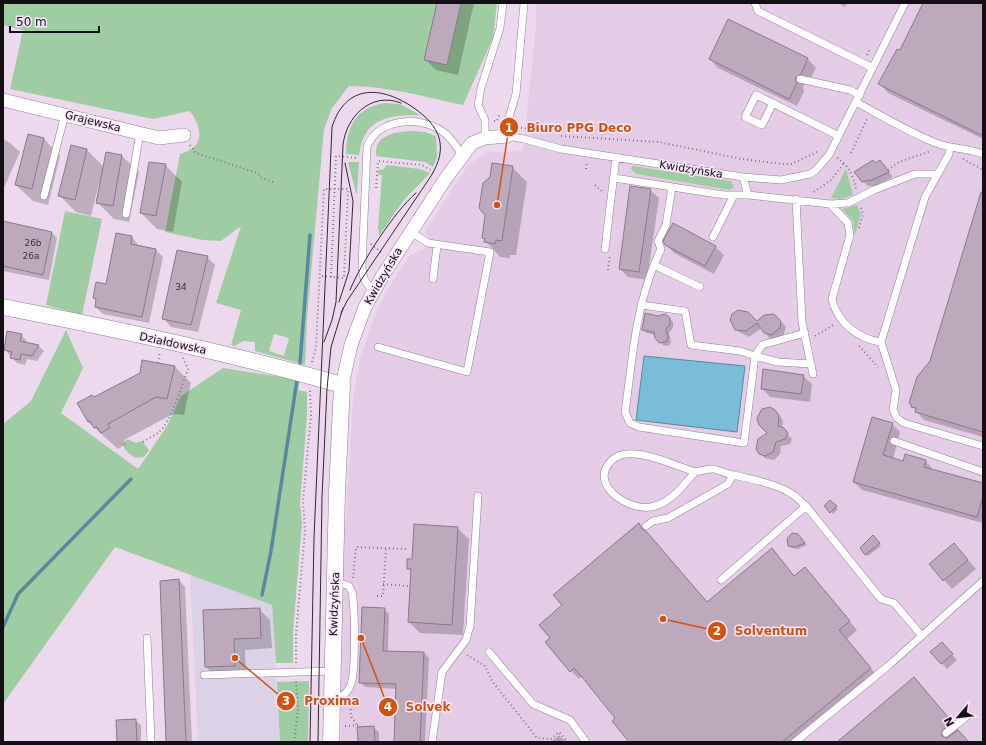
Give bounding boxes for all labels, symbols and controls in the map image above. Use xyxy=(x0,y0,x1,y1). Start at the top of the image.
scale bar xyxy=(10,8,99,34)
text: 50 m xyxy=(16,15,47,29)
street label: Grajewska xyxy=(64,108,122,135)
callout: Biuro PPG Deco xyxy=(499,115,640,139)
text: 1 xyxy=(505,121,513,135)
text: Biuro PPG Deco xyxy=(526,121,632,135)
street label: Kwidzyńska xyxy=(658,158,724,181)
house number: 26b xyxy=(24,238,42,248)
street label: Kwidzyńska xyxy=(362,245,405,307)
house number: 26a xyxy=(23,251,39,261)
house number: 34 xyxy=(175,282,187,292)
street label: Działdowska xyxy=(138,330,208,357)
street label: Kwidzyńska xyxy=(327,572,342,636)
callout: Solventum xyxy=(707,619,815,643)
text: 2 xyxy=(713,624,721,638)
text: Solventum xyxy=(735,624,807,638)
callout: Proxima xyxy=(276,689,368,713)
text: 3 xyxy=(282,694,290,708)
text: Proxima xyxy=(304,694,360,708)
callout: Solvek xyxy=(378,695,459,719)
north arrow xyxy=(938,697,978,737)
text: 4 xyxy=(384,700,392,714)
text: Solvek xyxy=(406,700,451,714)
text: N xyxy=(942,714,958,729)

